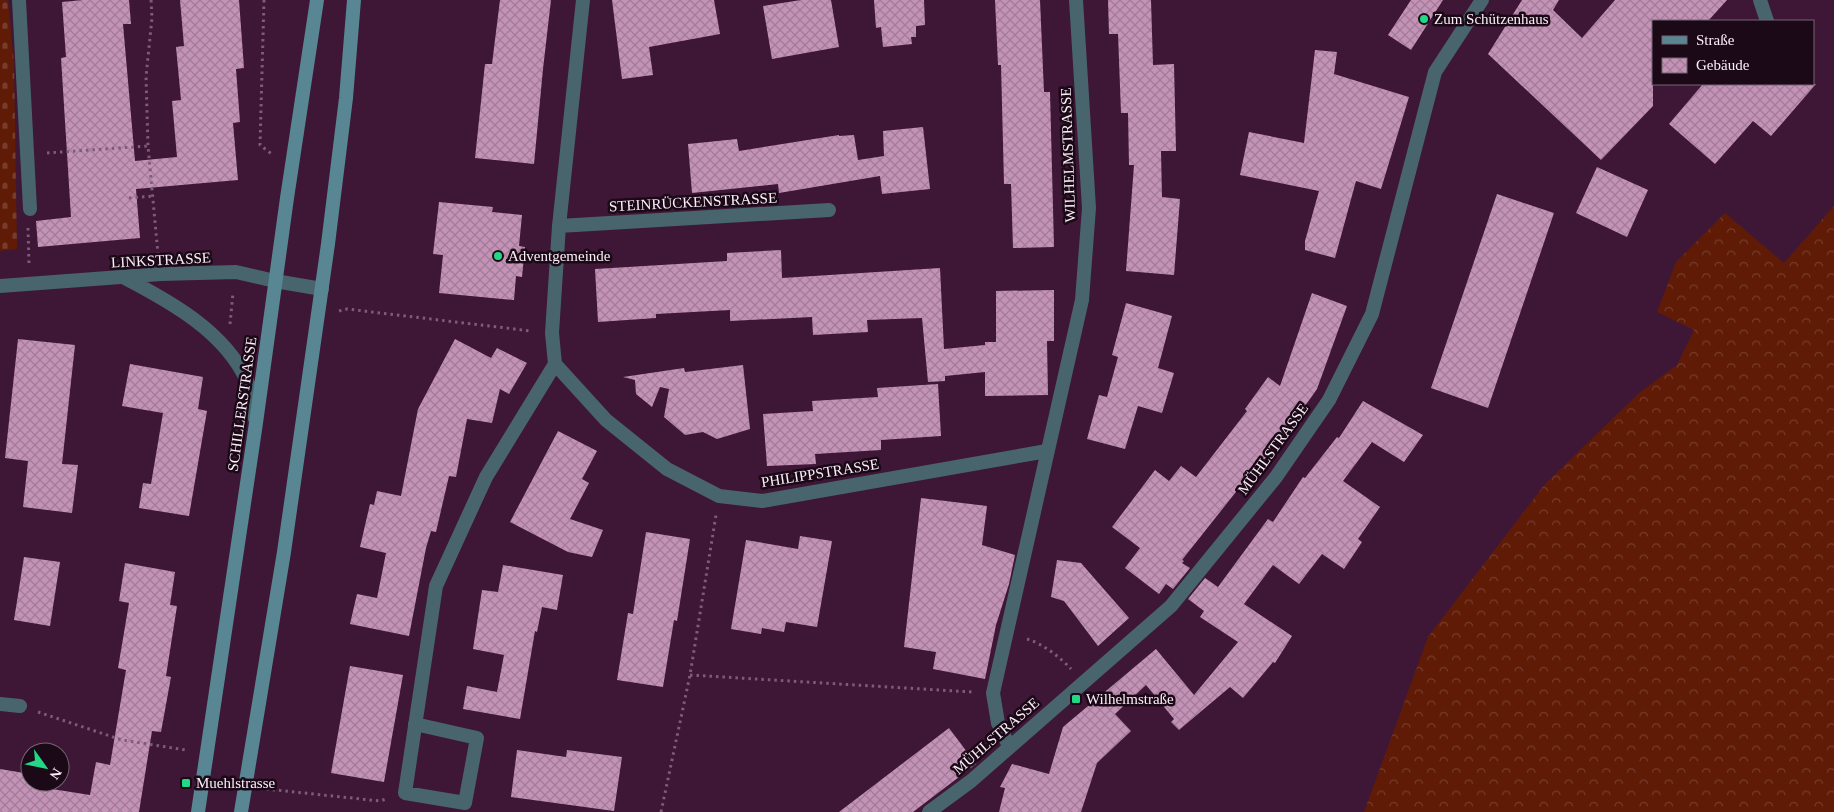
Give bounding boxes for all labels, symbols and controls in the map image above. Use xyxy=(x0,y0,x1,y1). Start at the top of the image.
place label: Zum Schützenhaus xyxy=(1434,11,1549,27)
marker: Zum Schützenhaus xyxy=(1418,13,1430,25)
legend xyxy=(1652,20,1814,85)
text: Straße xyxy=(1696,32,1735,48)
text: Gebäude xyxy=(1696,57,1750,73)
street label: WILHELMSTRASSE xyxy=(1058,87,1078,223)
street label: STEINRÜCKENSTRASSE xyxy=(609,190,777,214)
place label: Adventgemeinde xyxy=(508,248,611,264)
street label: LINKSTRASSE xyxy=(111,249,211,271)
marker: Adventgemeinde xyxy=(492,250,504,262)
street label: SCHILLERSTRASSE xyxy=(225,336,259,472)
street label: MÜHLSTRASSE xyxy=(1235,400,1311,498)
street label: PHILIPPSTRASSE xyxy=(760,456,880,490)
place label: Wilhelmstraße xyxy=(1086,691,1174,707)
marker: Wilhelmstraße xyxy=(1070,693,1082,705)
street label: MÜHLSTRASSE xyxy=(950,694,1042,778)
north arrow xyxy=(20,742,70,792)
text: N xyxy=(46,765,65,782)
place label: Muehlstrasse xyxy=(196,775,275,791)
marker: Muehlstrasse xyxy=(180,777,192,789)

